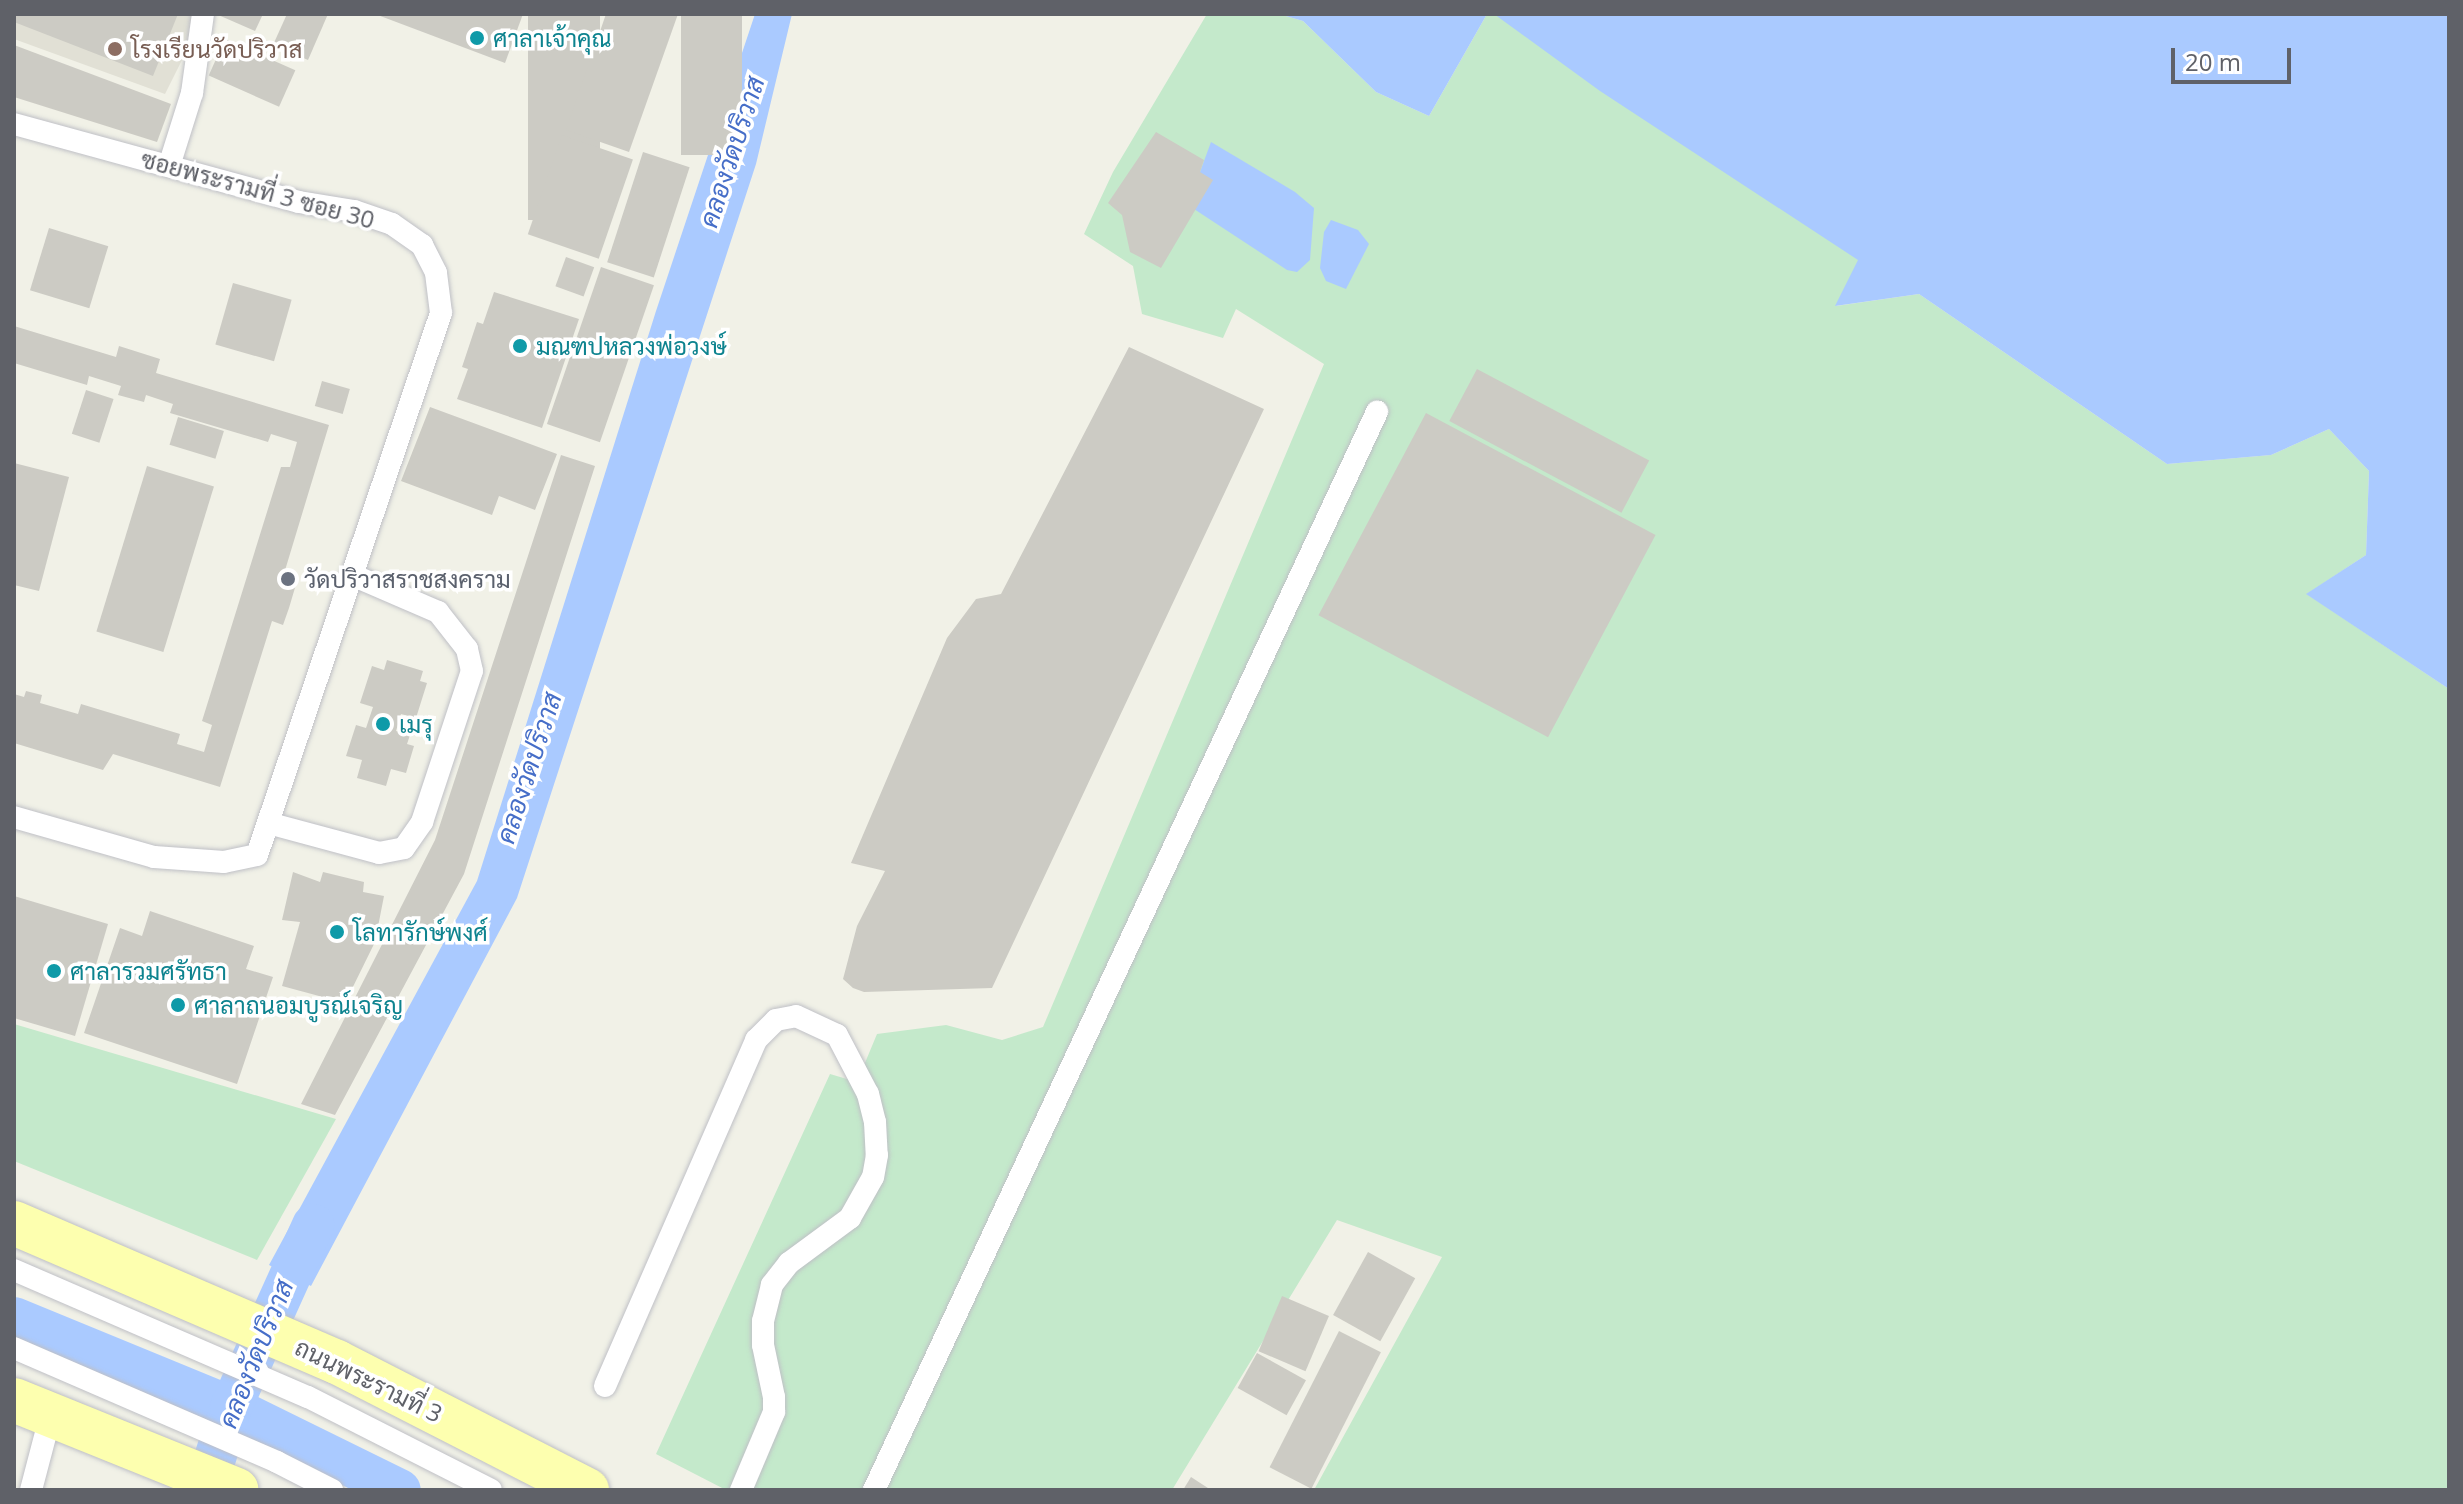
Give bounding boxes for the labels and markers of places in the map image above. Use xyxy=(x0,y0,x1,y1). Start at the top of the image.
place label: ศาลาเจ้าคุณ xyxy=(493,24,611,52)
marker: ศาลาเจ้าคุณ xyxy=(468,29,486,47)
place label: โรงเรียนวัดปริวาส xyxy=(131,35,302,63)
marker: โรงเรียนวัดปริวาส xyxy=(106,40,124,58)
place label: มณฑปหลวงพ่อวงษ์ xyxy=(536,332,727,360)
marker: มณฑปหลวงพ่อวงษ์ xyxy=(511,337,529,355)
place label: วัดปริวาสราชสงคราม xyxy=(304,565,511,593)
marker: วัดปริวาสราชสงคราม xyxy=(279,570,297,588)
place label: เมรุ xyxy=(399,710,433,738)
marker: เมรุ xyxy=(374,715,392,733)
place label: โลทารักษ์พงศ์ xyxy=(353,918,488,946)
marker: โลทารักษ์พงศ์ xyxy=(328,923,346,941)
place label: ศาลารวมศรัทธา xyxy=(70,957,227,985)
marker: ศาลารวมศรัทธา xyxy=(45,962,63,980)
place label: ศาลาถนอมบูรณ์เจริญ xyxy=(194,991,403,1019)
marker: ศาลาถนอมบูรณ์เจริญ xyxy=(169,996,187,1014)

